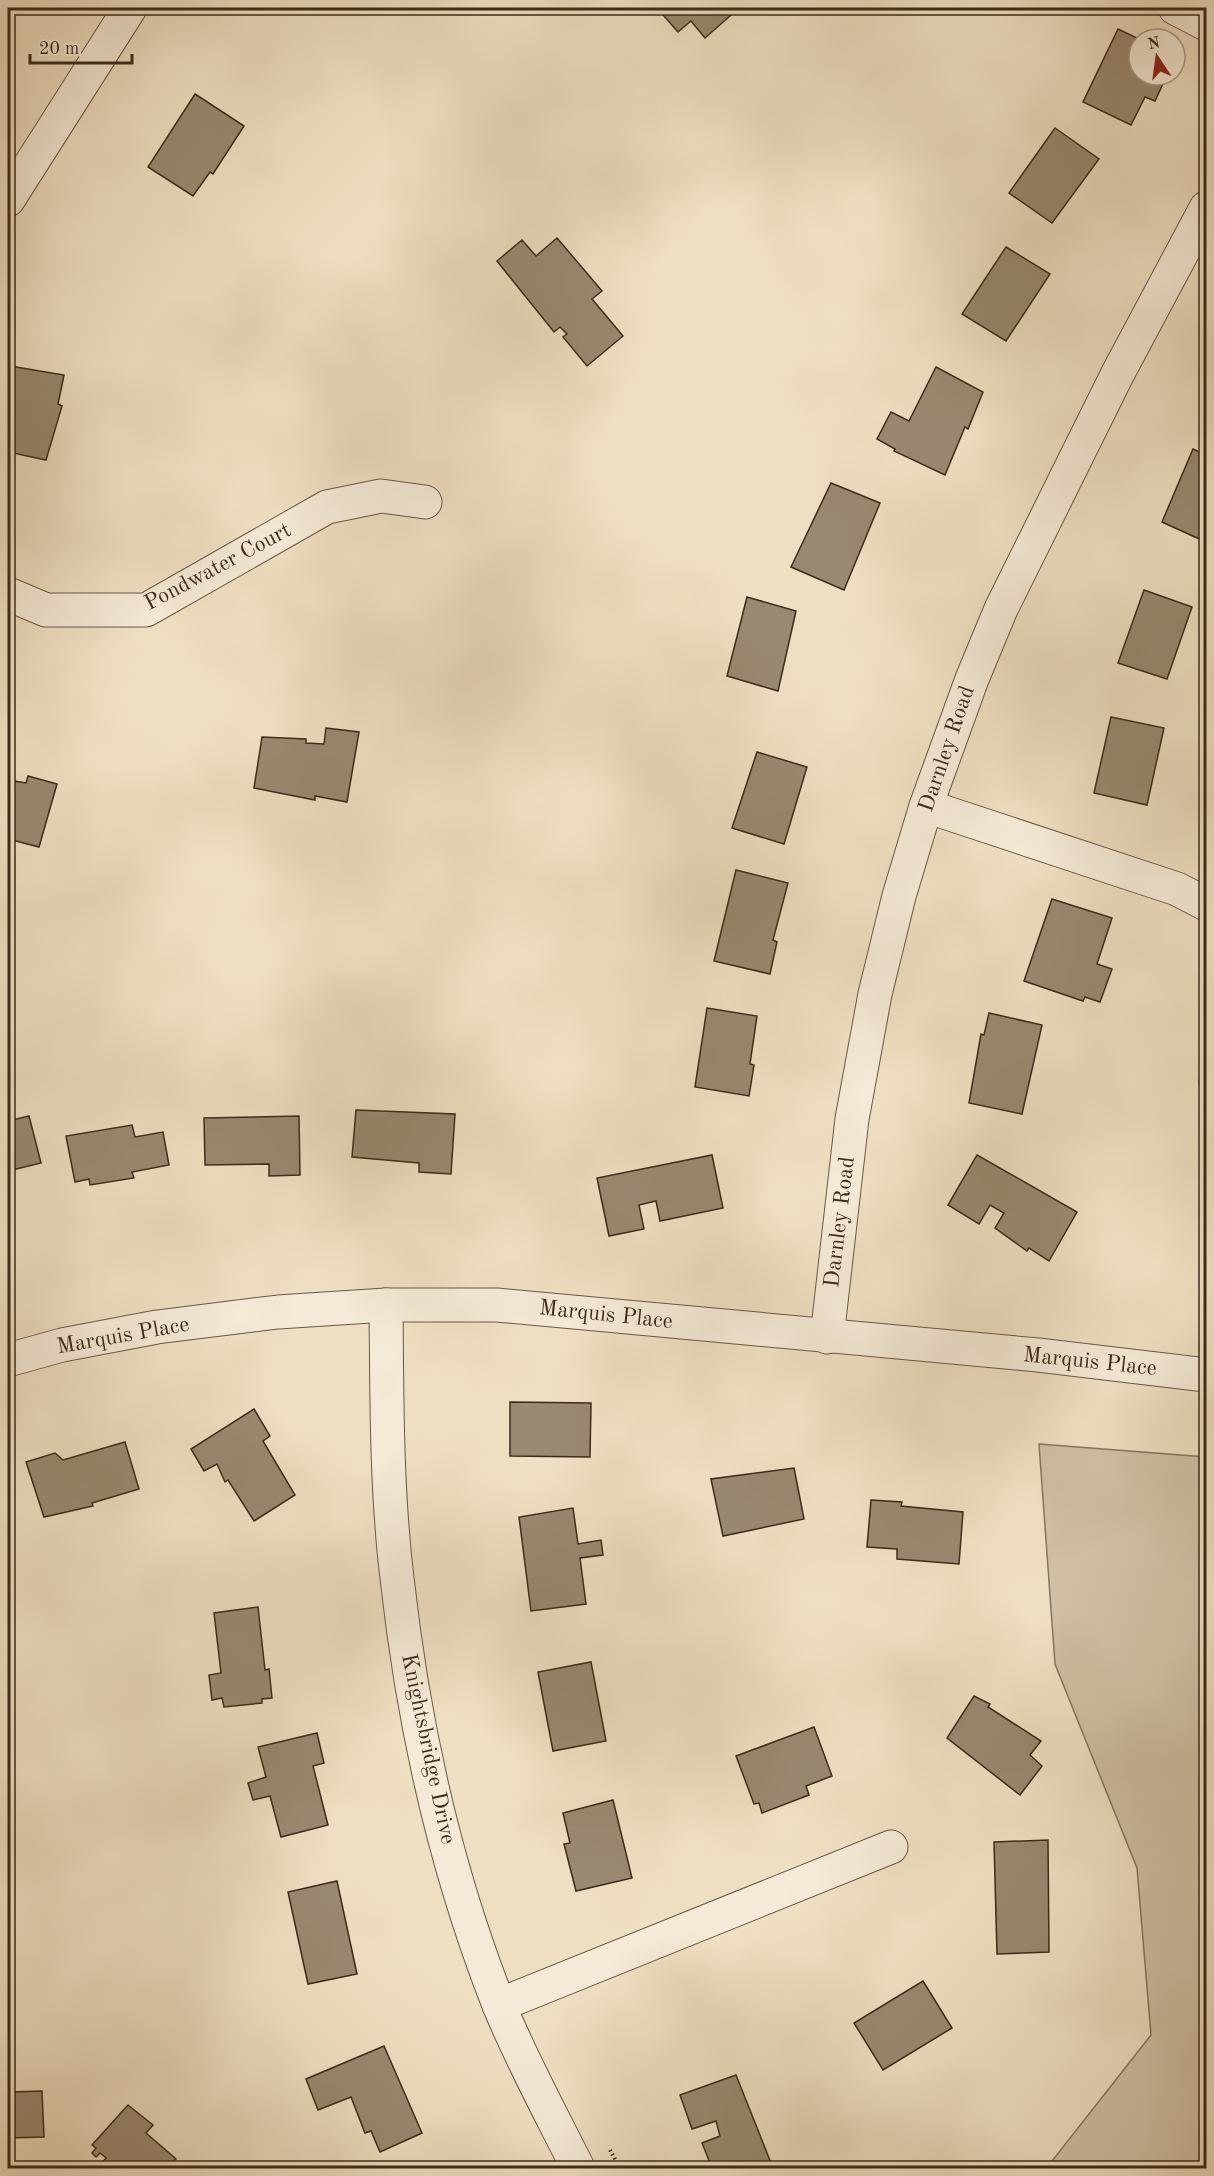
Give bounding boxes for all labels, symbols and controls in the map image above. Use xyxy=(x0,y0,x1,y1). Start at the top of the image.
scale bar xyxy=(30,27,132,65)
north arrow xyxy=(1127,27,1187,87)
text: N xyxy=(1146,35,1163,54)
text: 20 m xyxy=(39,40,79,58)
street label: Pondwater Court xyxy=(141,519,295,615)
street label: Darnley Road xyxy=(915,683,979,815)
street label: Darnley Road xyxy=(821,1155,859,1289)
street label: Marquis Place xyxy=(538,1297,674,1333)
street label: Marquis Place xyxy=(55,1314,191,1358)
street label: Marquis Place xyxy=(1022,1344,1158,1380)
street label: Knightsbridge Drive xyxy=(397,1652,459,1846)

